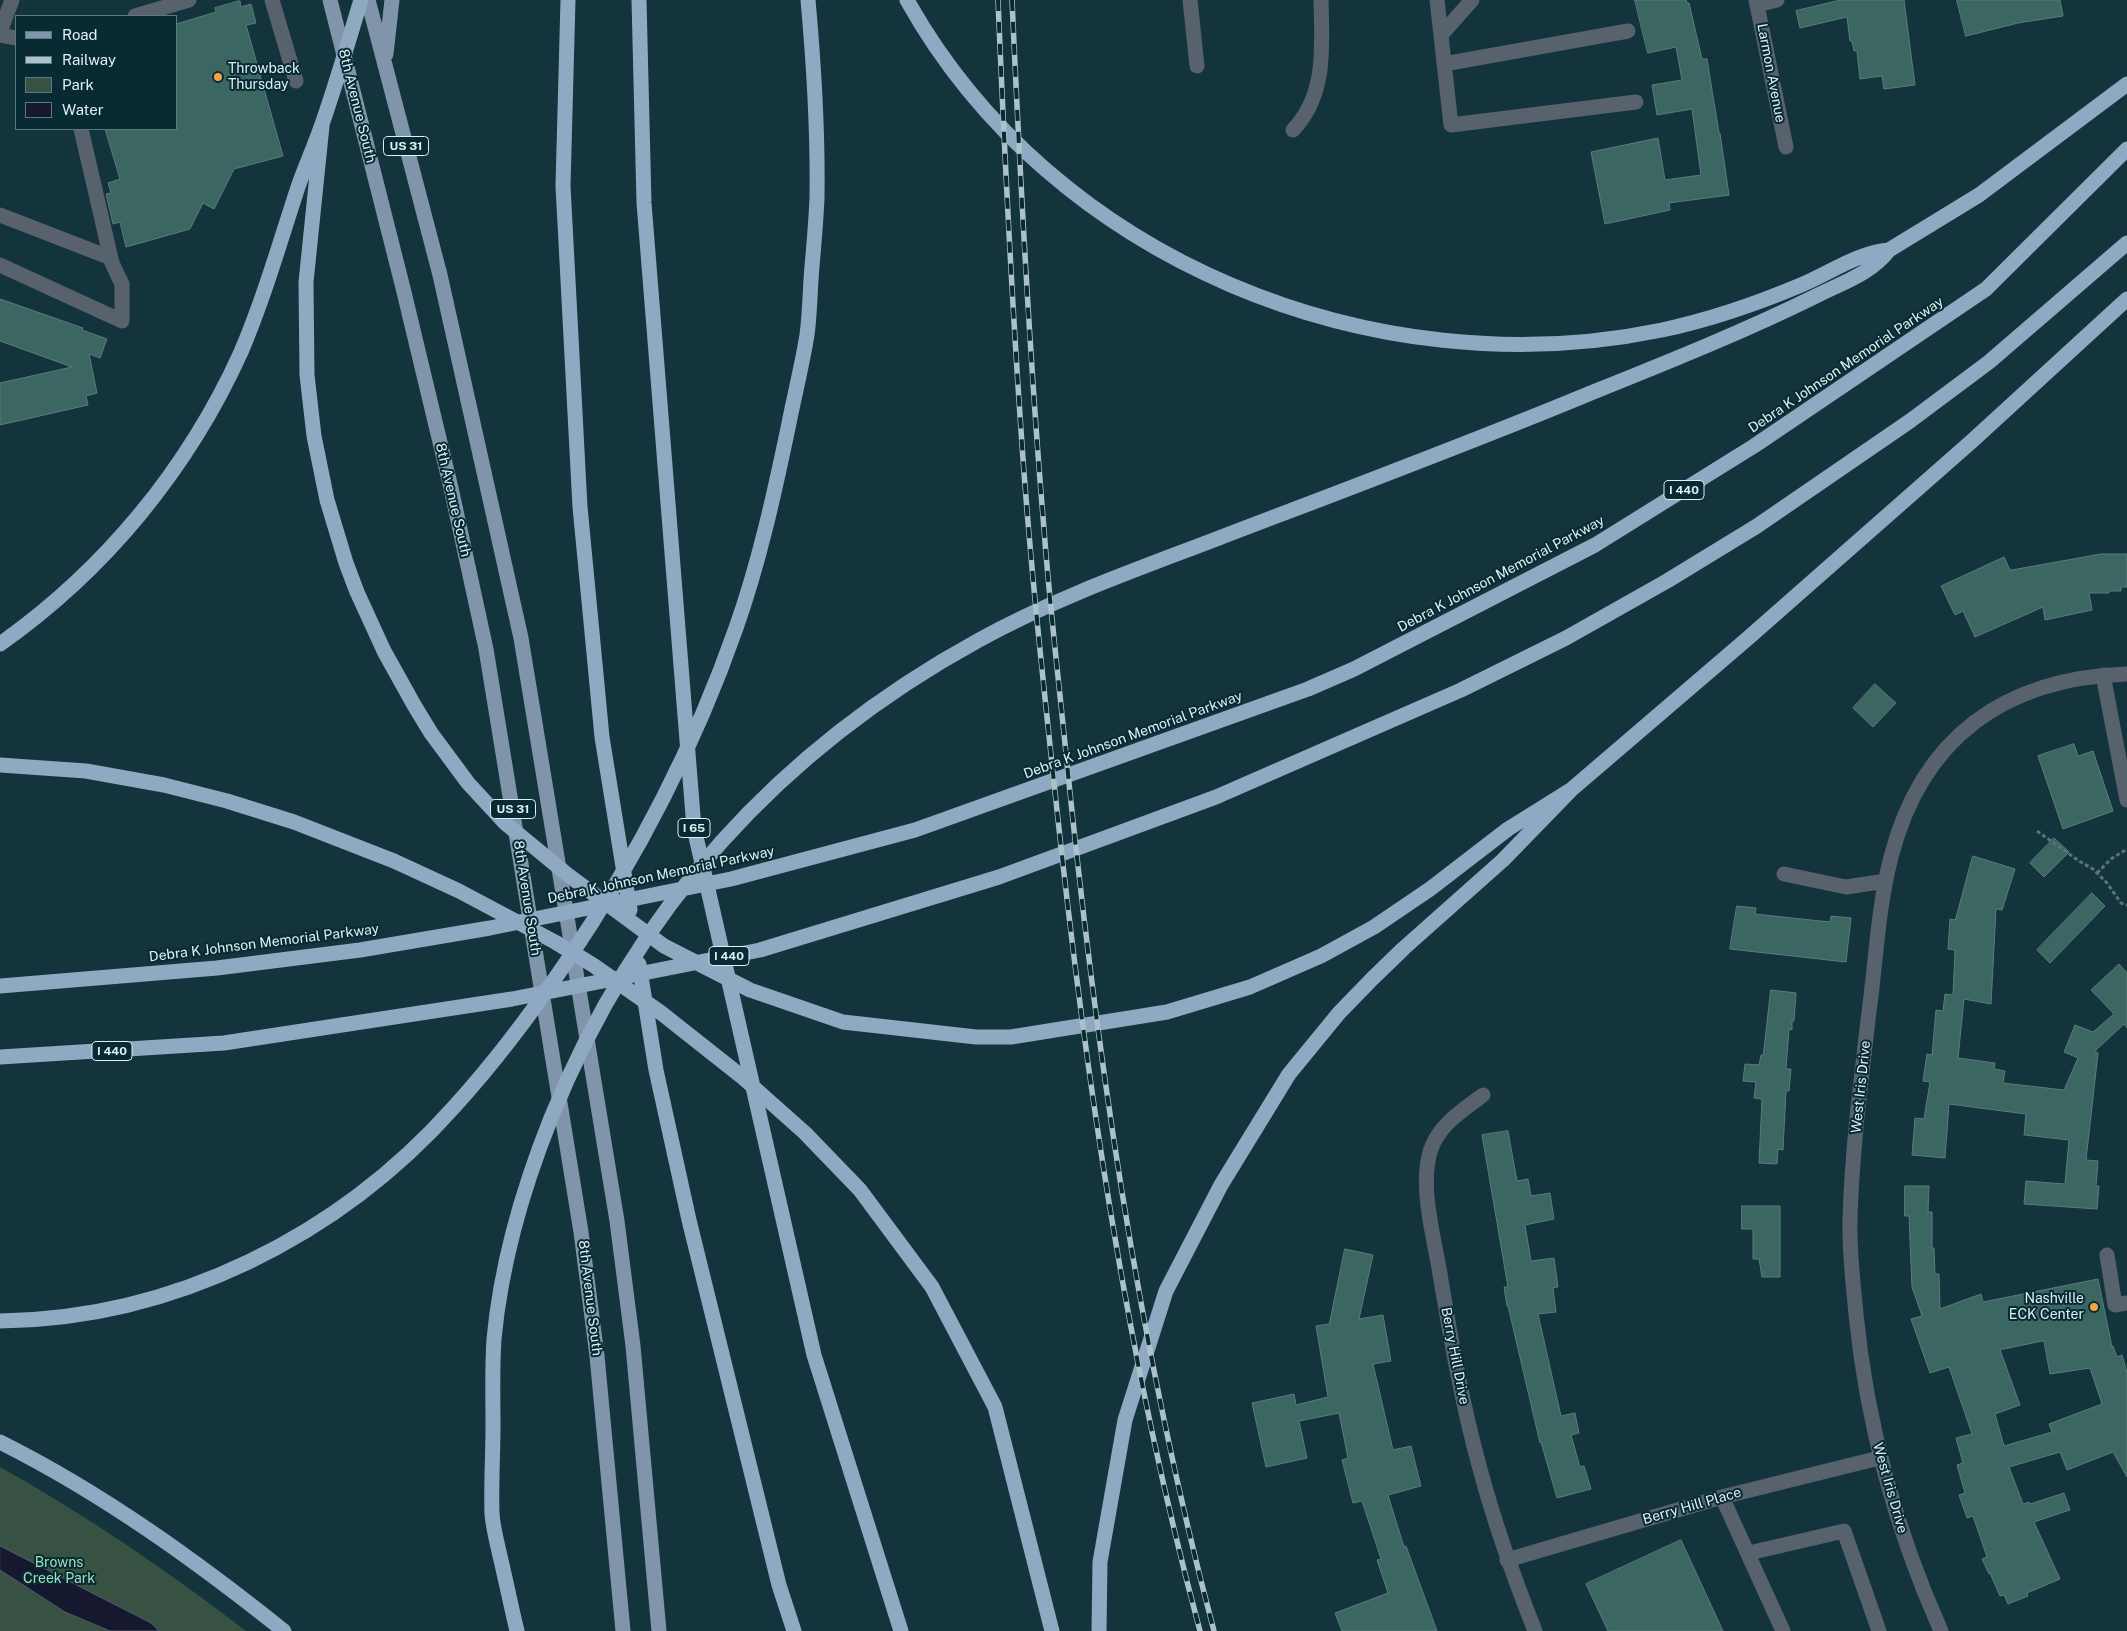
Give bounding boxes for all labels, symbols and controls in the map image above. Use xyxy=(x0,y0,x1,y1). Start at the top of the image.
legend xyxy=(15,15,178,130)
street label: Larmon Avenue xyxy=(1753,22,1789,124)
text: Road xyxy=(62,26,98,43)
street label: 8th Avenue South xyxy=(335,48,379,164)
text: Railway xyxy=(62,51,116,68)
place label: Throwback Thursday xyxy=(228,61,300,94)
marker: Throwback Thursday xyxy=(212,71,224,83)
text: Park xyxy=(62,76,94,93)
text: Water xyxy=(62,101,104,118)
road number: US 31 xyxy=(384,136,428,156)
street label: Debra K Johnson Memorial Parkway xyxy=(1745,293,1947,437)
street label: 8th Avenue South xyxy=(432,441,474,559)
road number: I 440 xyxy=(1664,480,1704,500)
street label: Debra K Johnson Memorial Parkway xyxy=(1395,512,1607,636)
street label: Debra K Johnson Memorial Parkway xyxy=(1021,688,1245,782)
road number: US 31 xyxy=(490,800,536,819)
road number: I 65 xyxy=(678,818,710,838)
street label: 8th Avenue South xyxy=(510,839,544,957)
street label: Debra K Johnson Memorial Parkway xyxy=(546,843,776,907)
street label: Debra K Johnson Memorial Parkway xyxy=(148,921,380,965)
road number: I 440 xyxy=(709,946,749,966)
street label: West Iris Drive xyxy=(1848,1040,1874,1134)
road number: I 440 xyxy=(92,1042,132,1060)
street label: 8th Avenue South xyxy=(575,1239,605,1357)
place label: Nashville ECK Center xyxy=(2009,1291,2084,1324)
marker: Nashville ECK Center xyxy=(2088,1301,2100,1313)
street label: Berry Hill Drive xyxy=(1437,1306,1473,1406)
street label: West Iris Drive xyxy=(1869,1441,1911,1535)
street label: Berry Hill Place xyxy=(1641,1484,1743,1528)
park label: Browns Creek Park xyxy=(23,1555,95,1588)

